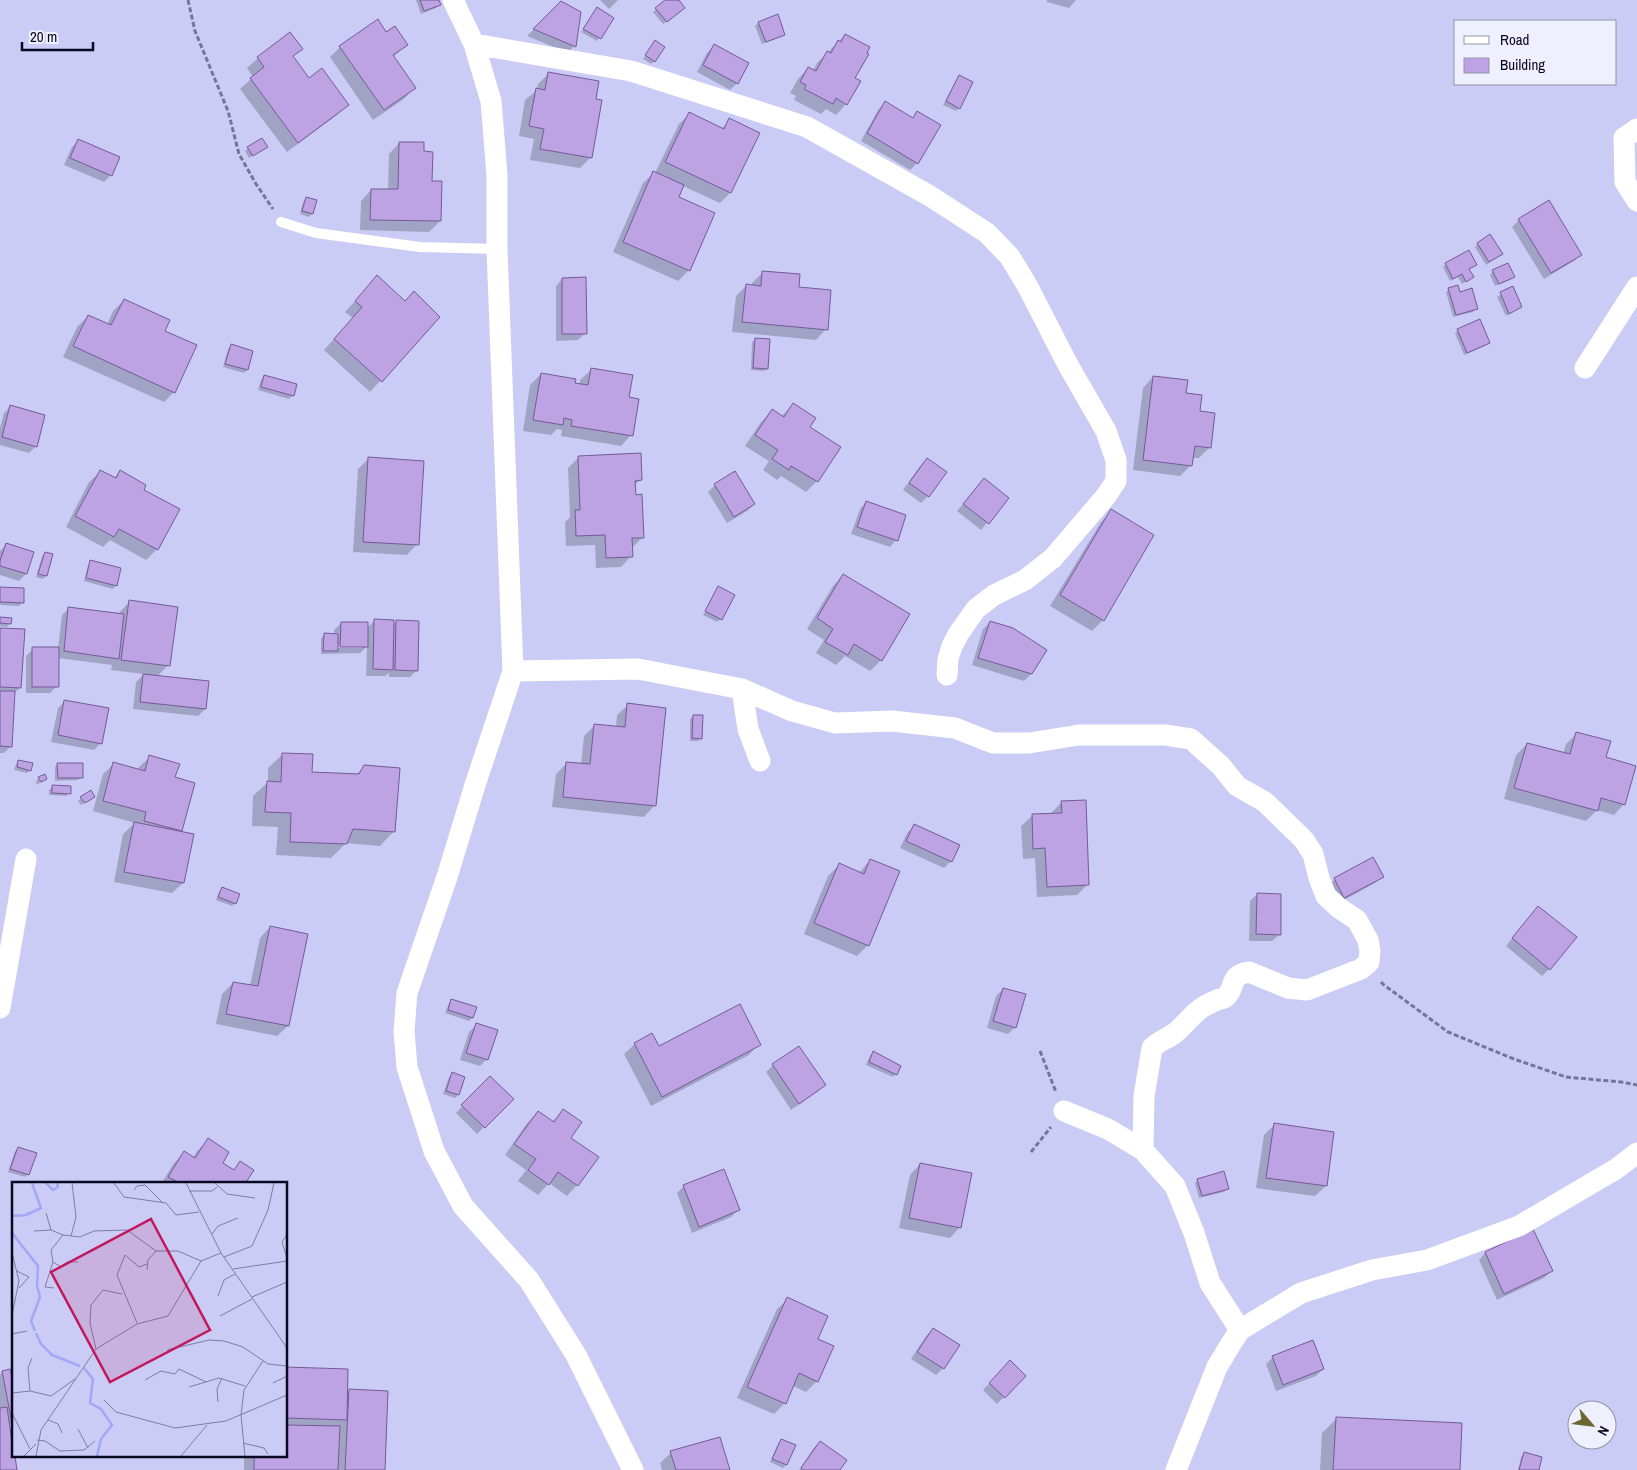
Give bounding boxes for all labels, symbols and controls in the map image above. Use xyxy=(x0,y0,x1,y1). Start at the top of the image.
scale bar xyxy=(22,20,94,52)
legend xyxy=(1454,20,1617,85)
text: 20 m xyxy=(30,26,57,47)
text: Road xyxy=(1500,29,1529,50)
text: Building xyxy=(1500,54,1545,75)
inset map xyxy=(12,1182,288,1458)
north arrow xyxy=(1567,1400,1617,1450)
text: N xyxy=(1594,1423,1613,1439)

